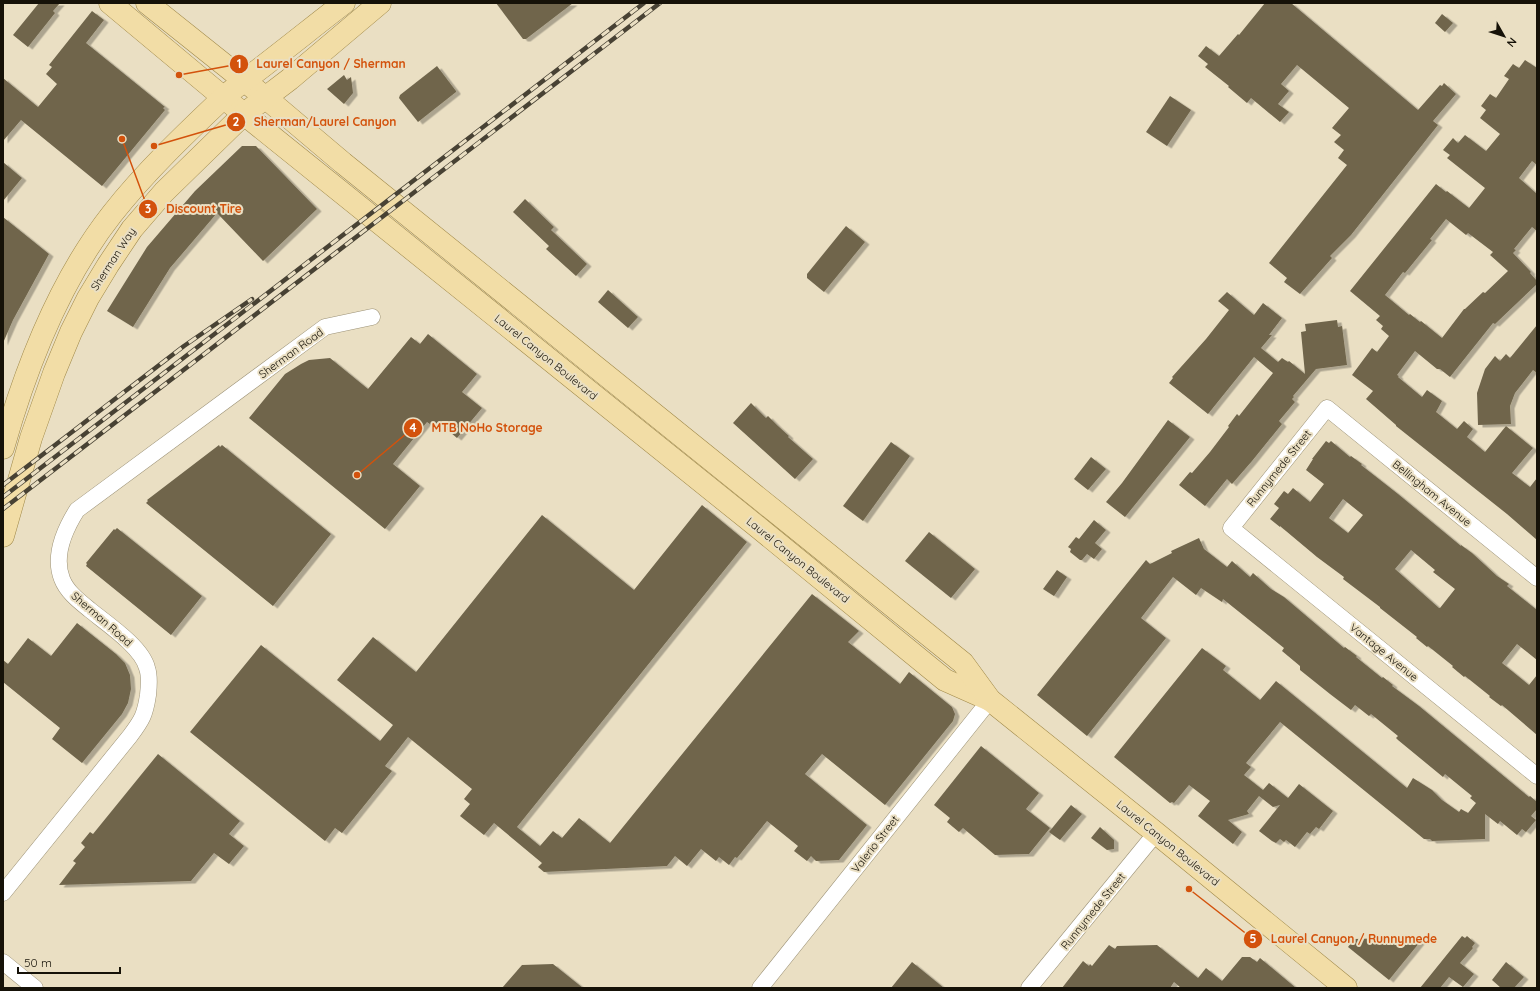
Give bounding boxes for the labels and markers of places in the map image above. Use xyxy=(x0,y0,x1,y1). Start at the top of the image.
callout: Laurel Canyon / Sherman xyxy=(229,52,414,76)
callout: Sherman/Laurel Canyon xyxy=(226,110,405,134)
callout: Discount Tire xyxy=(138,197,250,221)
callout: MTB NoHo Storage xyxy=(403,416,550,440)
callout: Laurel Canyon / Runnymede xyxy=(1243,927,1445,951)

